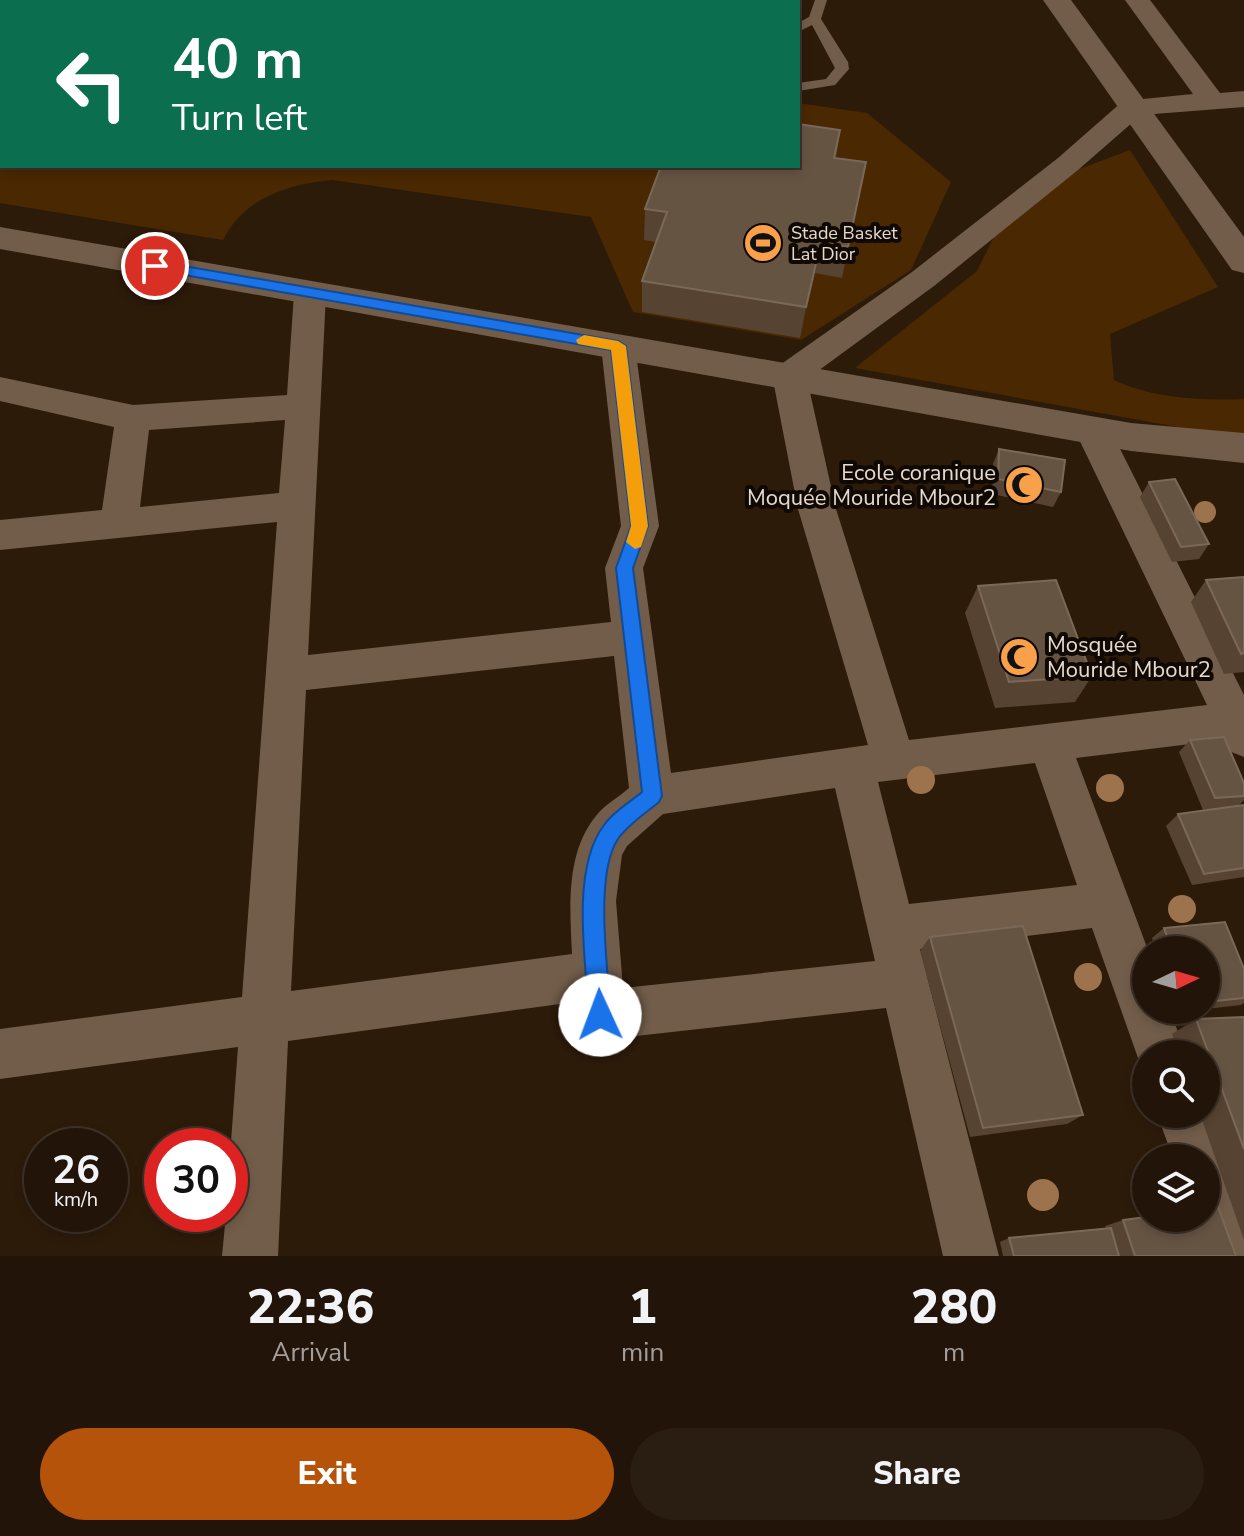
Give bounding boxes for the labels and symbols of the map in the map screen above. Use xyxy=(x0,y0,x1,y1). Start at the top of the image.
place label: Stade Basket Lat Dior xyxy=(791,221,898,266)
sports icon: Stade Basket Lat Dior xyxy=(742,222,784,264)
pin xyxy=(121,232,189,300)
place label: Ecole coranique Moquée Mouride Mbour2 xyxy=(747,458,996,513)
mosque icon: Ecole coranique Moquée Mouride Mbour2 xyxy=(1003,464,1045,506)
place label: Mosquée Mouride Mbour2 xyxy=(1047,630,1211,685)
mosque icon: Mosquée Mouride Mbour2 xyxy=(998,636,1040,678)
north arrow xyxy=(1132,936,1220,1024)
position arrow xyxy=(558,973,642,1057)
speed limit sign: 30 xyxy=(144,1128,248,1232)

